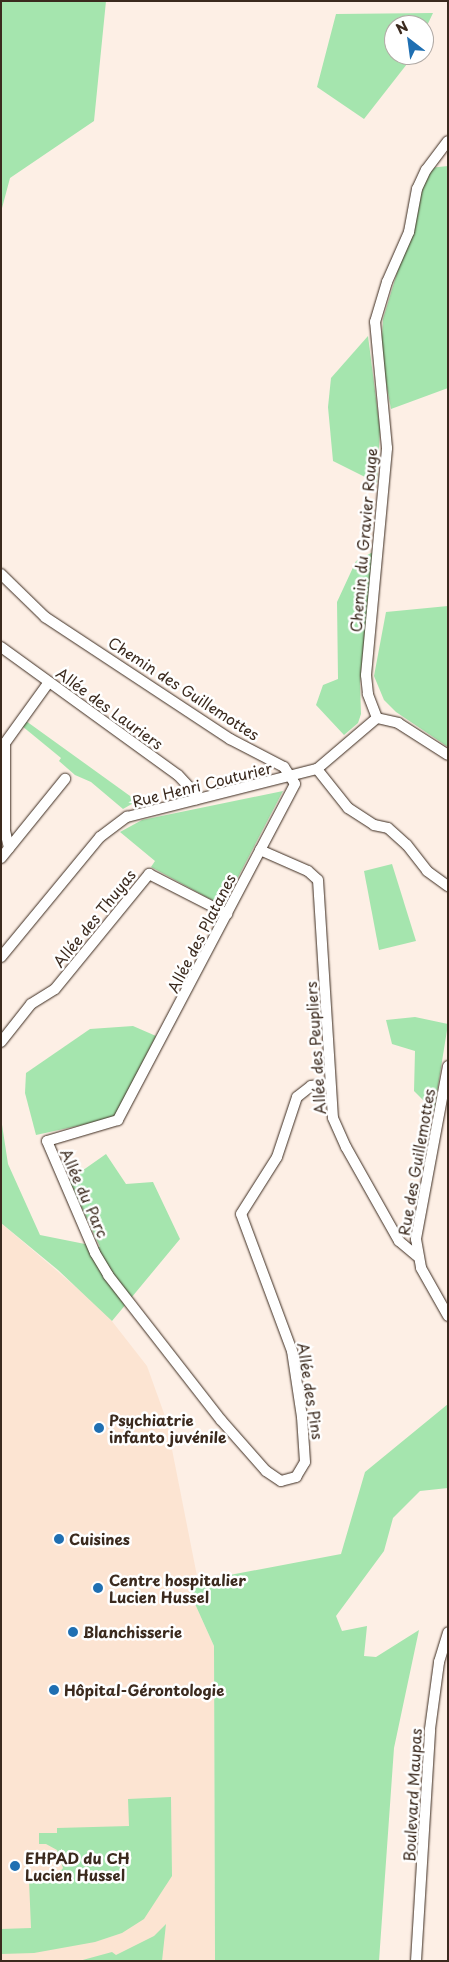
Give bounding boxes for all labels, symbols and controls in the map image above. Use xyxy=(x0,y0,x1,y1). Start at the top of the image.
north arrow xyxy=(384,15,434,65)
text: N xyxy=(392,16,412,39)
street label: Chemin du Gravier Rouge xyxy=(346,447,380,633)
street label: Chemin des Guillemottes xyxy=(105,632,263,744)
street label: Allée des Lauriers xyxy=(53,663,167,753)
street label: Rue Henri Couturier xyxy=(129,758,275,810)
street label: Allée des Thuyas xyxy=(49,865,139,971)
street label: Allée des Platanes xyxy=(163,870,239,996)
street label: Allée des Peupliers xyxy=(301,981,329,1115)
street label: Rue des Guillemottes xyxy=(394,1087,438,1237)
street label: Allée du Parc xyxy=(57,1145,113,1241)
street label: Allée des Pins xyxy=(294,1341,328,1441)
place label: Psychiatrie infanto juvénile xyxy=(109,1410,227,1445)
marker: Psychiatrie infanto juvénile xyxy=(93,1422,105,1434)
place label: Cuisines xyxy=(69,1530,130,1548)
marker: Cuisines xyxy=(53,1533,65,1545)
place label: Centre hospitalier Lucien Hussel xyxy=(109,1570,247,1605)
marker: Centre hospitalier Lucien Hussel xyxy=(91,1581,105,1595)
place label: Blanchisserie xyxy=(83,1623,182,1641)
marker: Blanchisserie xyxy=(67,1626,79,1638)
place label: Hôpital-Gérontologie xyxy=(64,1681,224,1699)
marker: Hôpital-Gérontologie xyxy=(48,1684,60,1696)
street label: Boulevard Maupas xyxy=(400,1728,424,1862)
place label: EHPAD du CH Lucien Hussel xyxy=(25,1848,129,1883)
marker: EHPAD du CH Lucien Hussel xyxy=(9,1860,21,1872)

